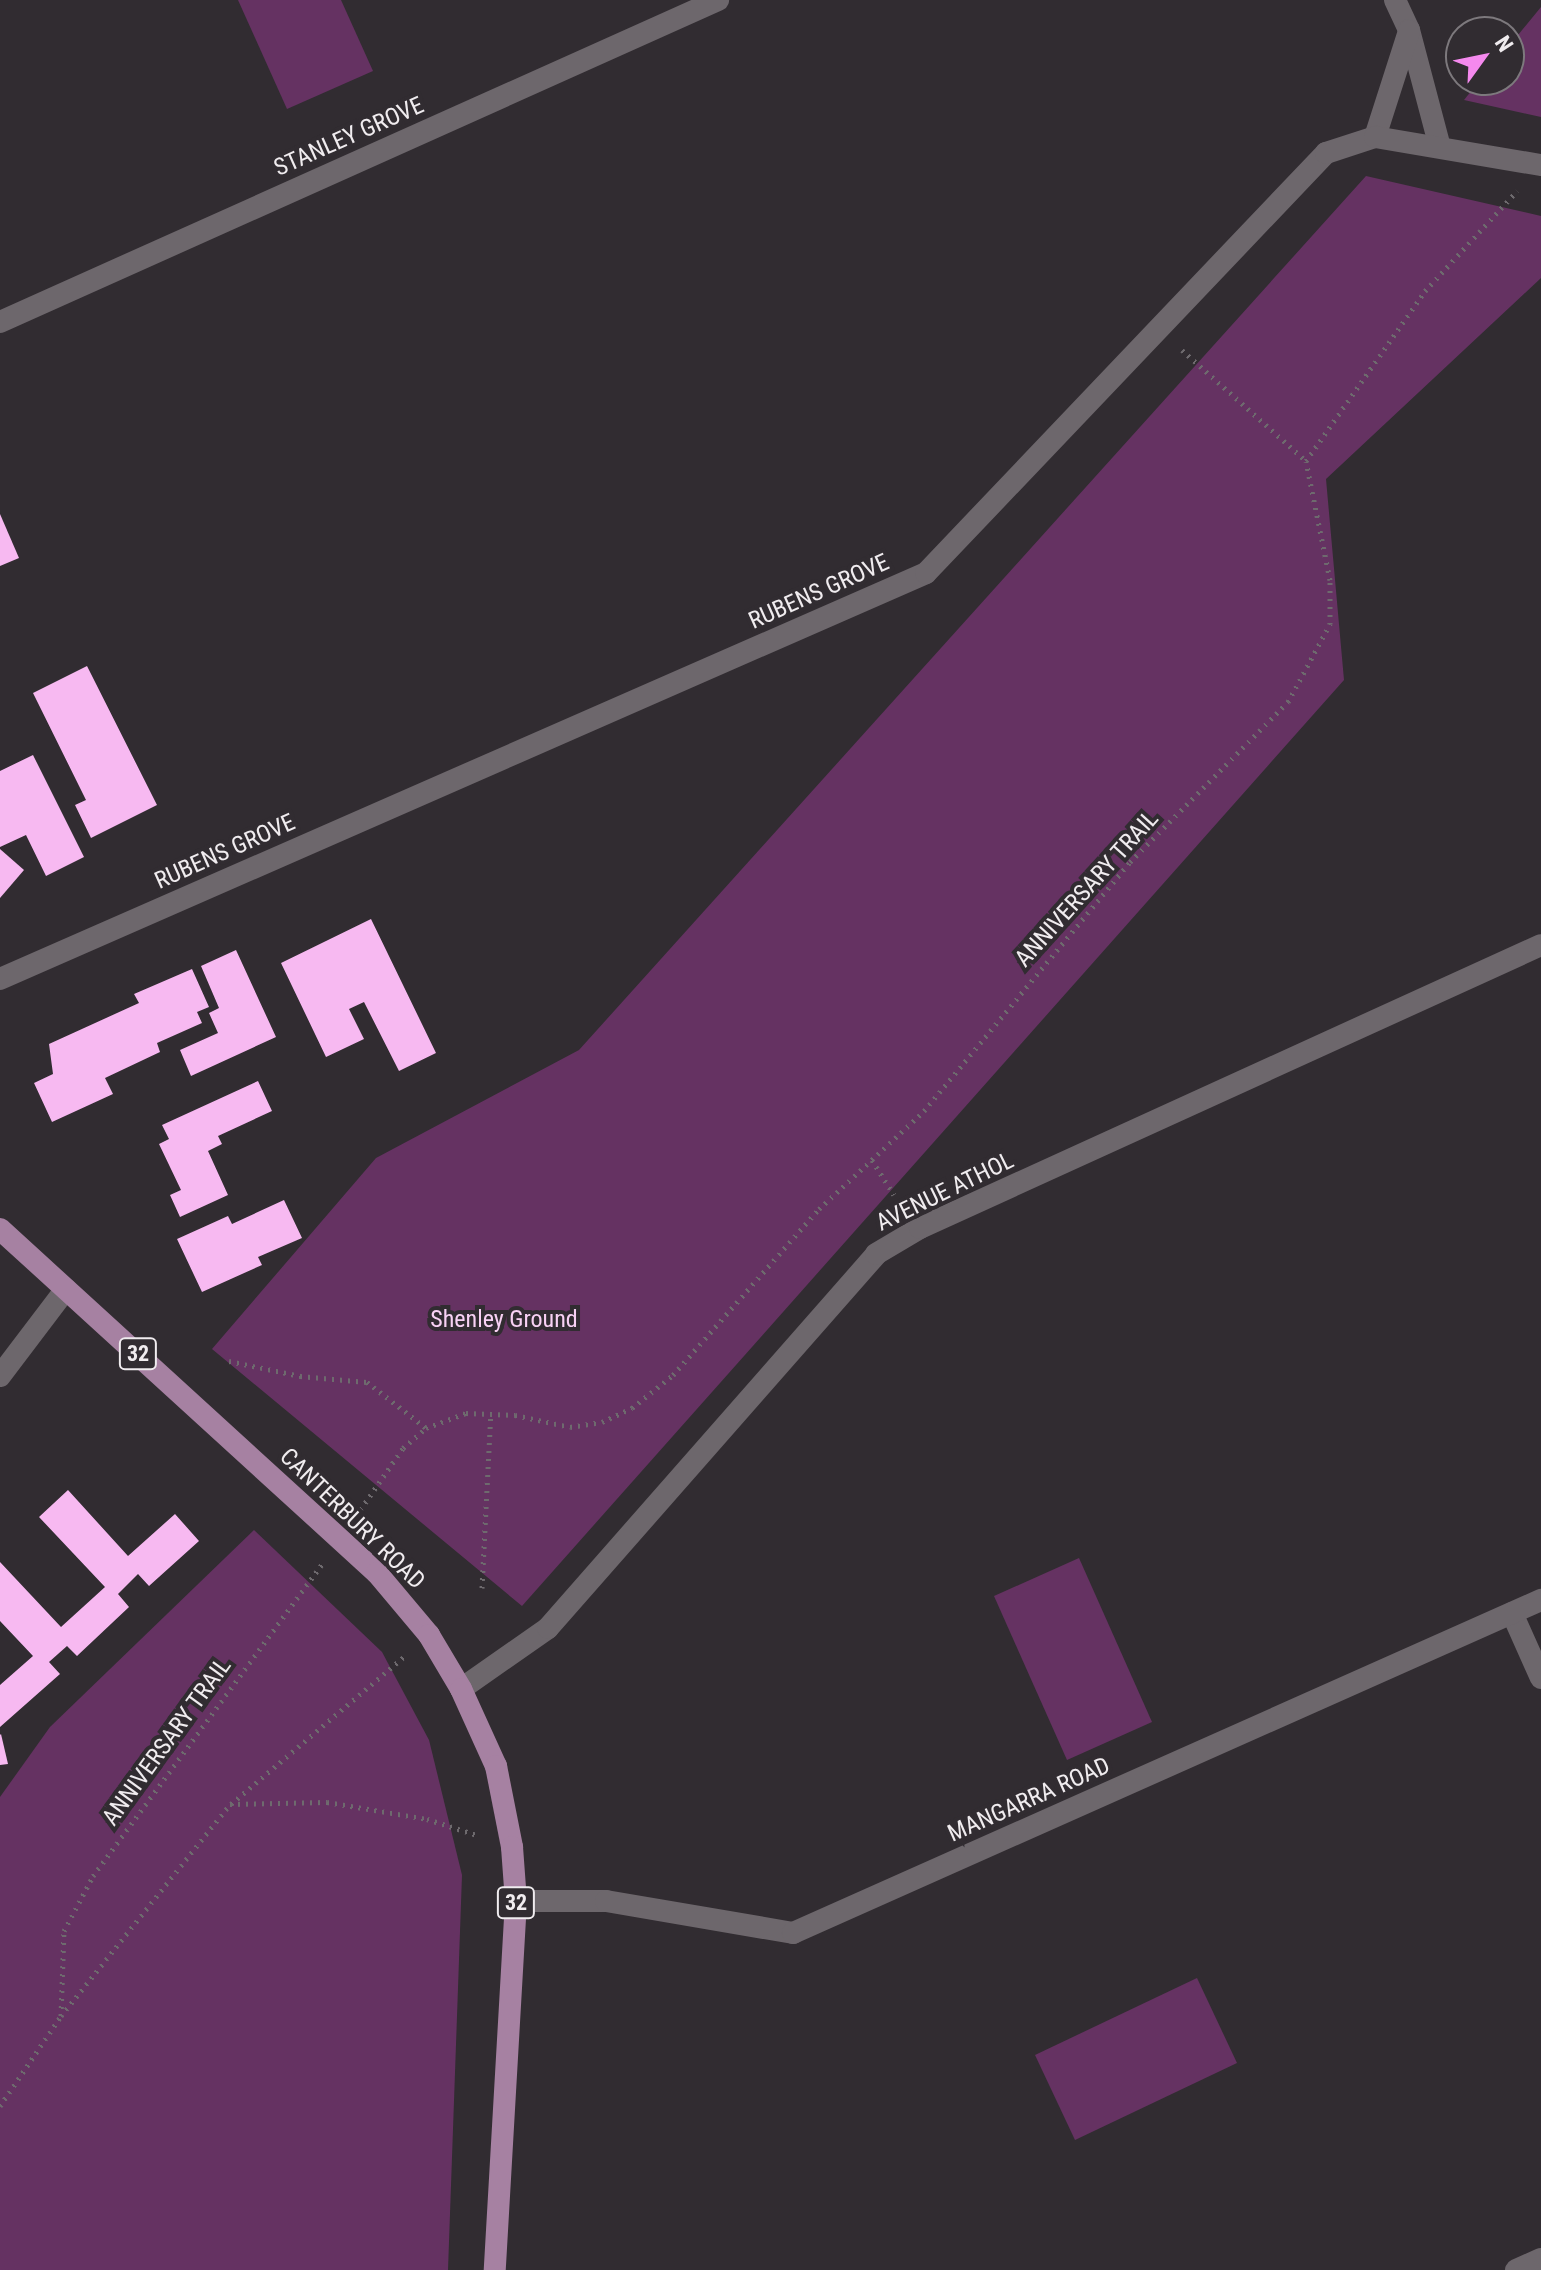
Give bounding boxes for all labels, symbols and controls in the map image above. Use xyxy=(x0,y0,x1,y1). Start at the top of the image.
north arrow xyxy=(1445,16,1525,96)
text: N xyxy=(1490,31,1518,56)
street label: STANLEY GROVE xyxy=(270,91,428,183)
street label: RUBENS GROVE xyxy=(744,548,894,636)
street label: ANNIVERSARY TRAIL xyxy=(1009,805,1165,973)
street label: RUBENS GROVE xyxy=(150,808,300,896)
street label: AVENUE ATHOL xyxy=(871,1146,1019,1238)
park label: Shenley Ground xyxy=(430,1306,578,1334)
road number: 32 xyxy=(118,1336,158,1372)
street label: CANTERBURY ROAD xyxy=(273,1442,431,1596)
street label: ANNIVERSARY TRAIL xyxy=(96,1652,238,1832)
street label: MANGARRA ROAD xyxy=(944,1751,1114,1849)
road number: 32 xyxy=(496,1885,536,1921)

